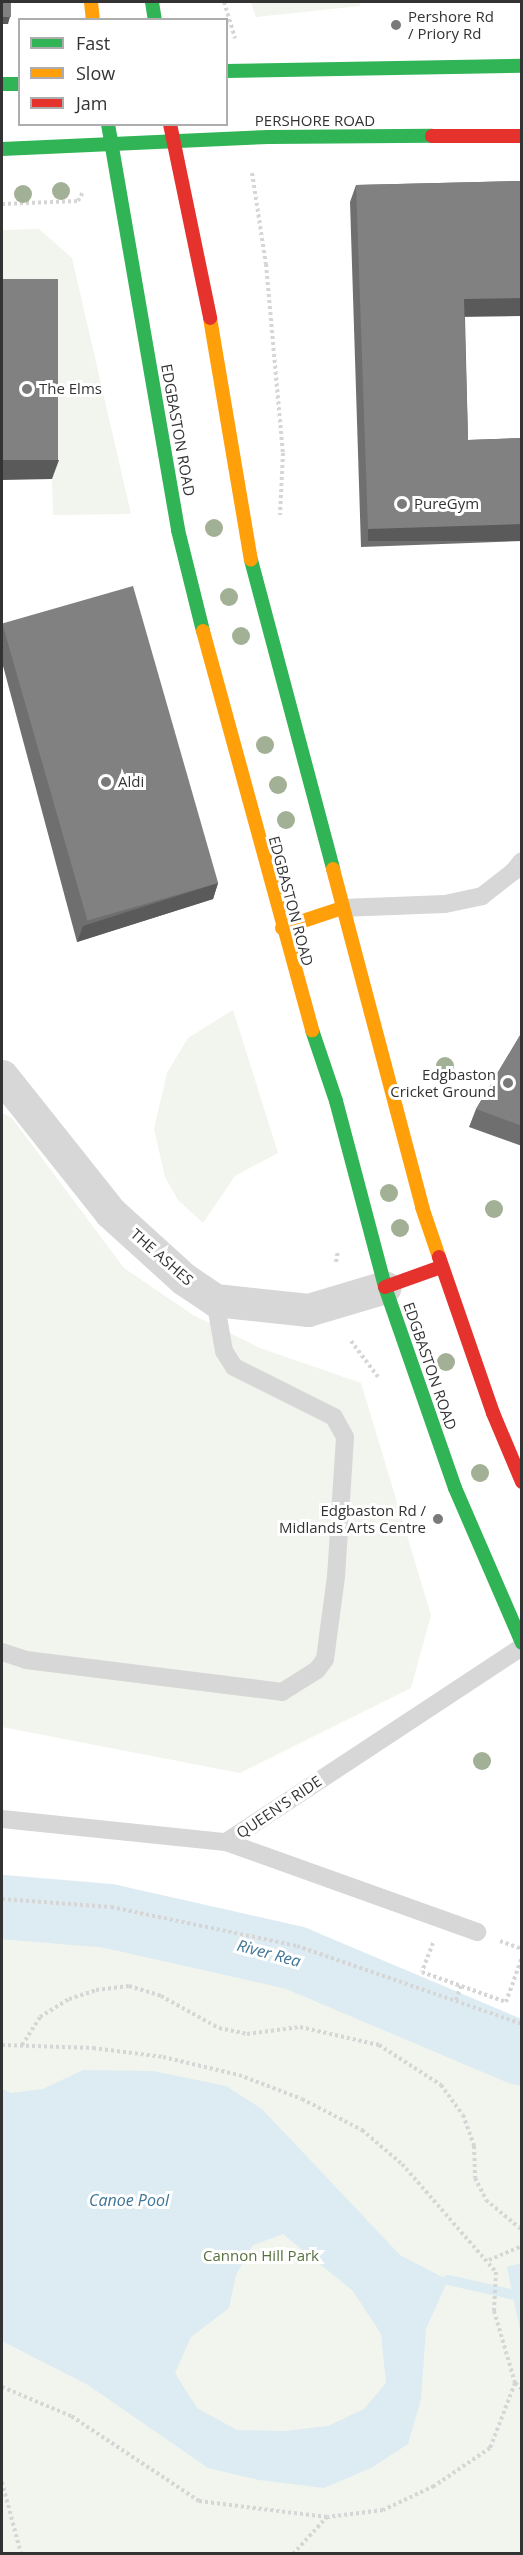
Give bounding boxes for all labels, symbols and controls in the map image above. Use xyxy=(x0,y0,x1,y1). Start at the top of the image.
place label: Pershore Rd / Priory Rd xyxy=(408,7,494,42)
legend xyxy=(18,18,228,126)
marker: Pershore Rd / Priory Rd xyxy=(389,18,403,32)
text: Fast xyxy=(76,31,110,55)
text: Slow xyxy=(76,61,115,85)
text: Jam xyxy=(76,91,108,115)
street label: PERSHORE ROAD xyxy=(255,112,375,130)
street label: EDGBASTON ROAD xyxy=(158,362,198,498)
place label: The Elms xyxy=(39,380,102,398)
marker: The Elms xyxy=(20,382,34,396)
place label: PureGym xyxy=(414,495,479,513)
marker: PureGym xyxy=(395,497,409,511)
place label: Aldi xyxy=(118,773,144,791)
marker: Aldi xyxy=(99,775,113,789)
street label: EDGBASTON ROAD xyxy=(265,834,317,968)
place label: Edgbaston Cricket Ground xyxy=(390,1065,496,1100)
marker: Edgbaston Cricket Ground xyxy=(501,1076,515,1090)
street label: THE ASHES xyxy=(127,1225,197,1289)
street label: EDGBASTON ROAD xyxy=(400,1300,460,1432)
place label: Edgbaston Rd / Midlands Arts Centre xyxy=(279,1501,426,1536)
marker: Edgbaston Rd / Midlands Arts Centre xyxy=(431,1512,445,1526)
street label: QUEEN'S RIDE xyxy=(233,1772,325,1842)
water label: River Rea xyxy=(235,1935,303,1971)
water label: Canoe Pool xyxy=(89,2190,169,2210)
park label: Cannon Hill Park xyxy=(203,2247,319,2265)

